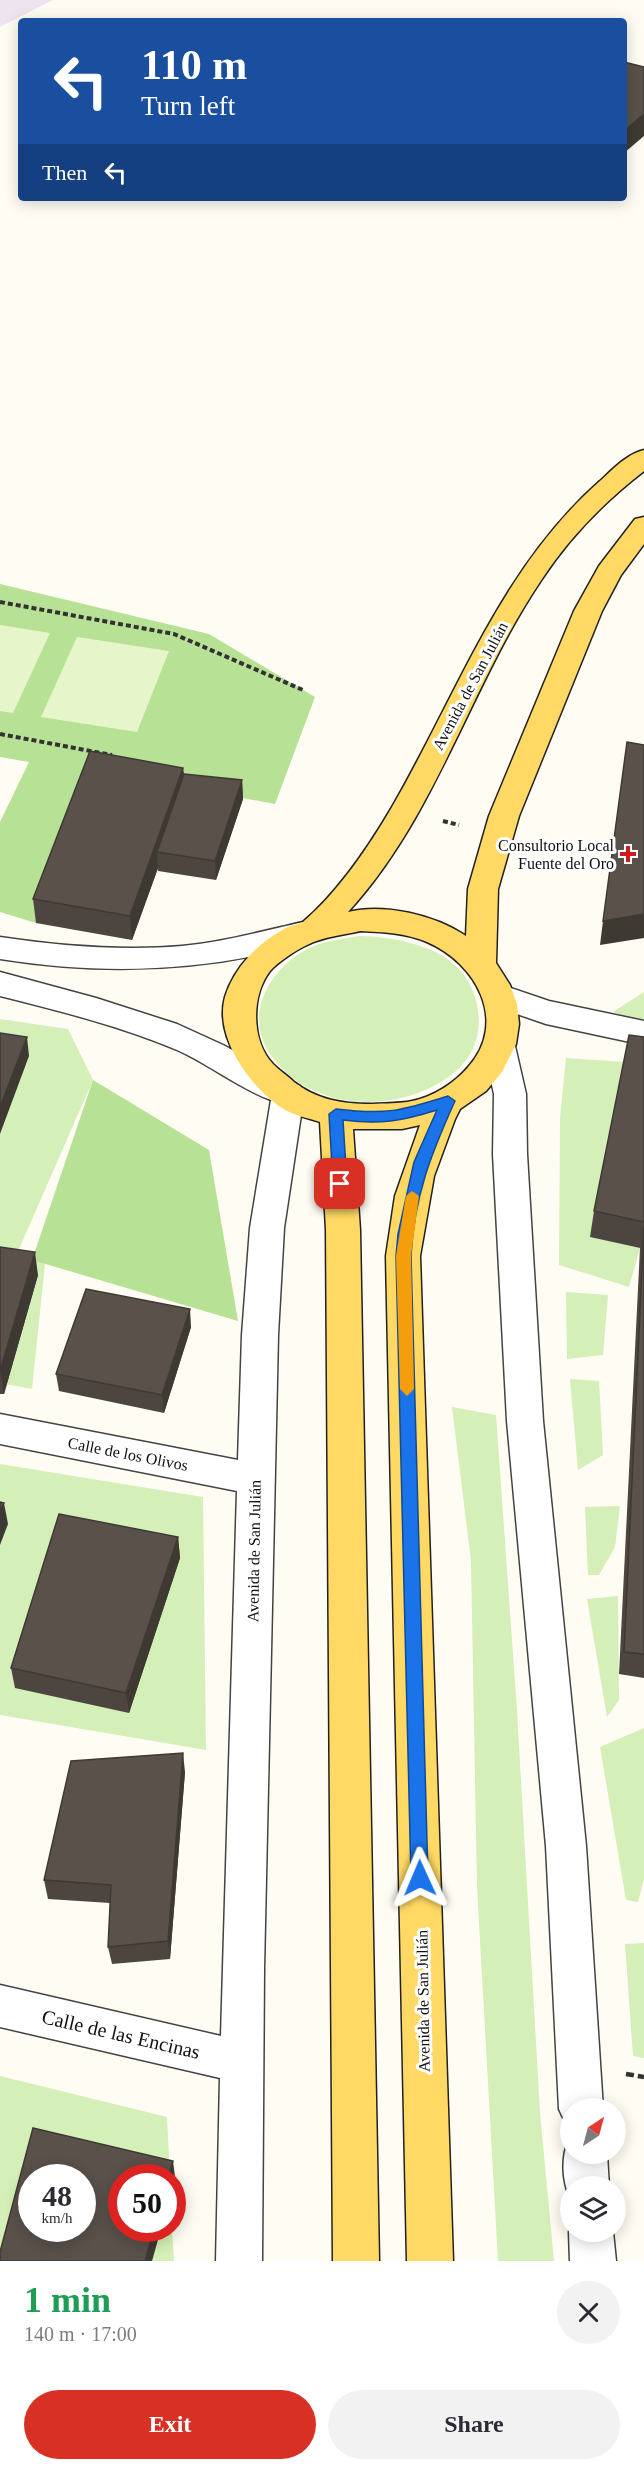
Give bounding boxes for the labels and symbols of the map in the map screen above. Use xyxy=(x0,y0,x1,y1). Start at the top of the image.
street label: Avenida de San Julián xyxy=(429,619,511,753)
place label: Consultorio Local Fuente del Oro xyxy=(498,837,615,872)
marker: Consultorio Local Fuente del Oro xyxy=(619,845,637,863)
pin xyxy=(314,1158,365,1209)
street label: Calle de los Olivos xyxy=(66,1434,190,1474)
street label: Avenida de San Julián xyxy=(244,1480,264,1622)
position arrow xyxy=(388,1846,452,1910)
street label: Avenida de San Julián xyxy=(413,1930,433,2072)
street label: Calle de las Encinas xyxy=(40,2005,202,2063)
north arrow xyxy=(560,2098,626,2164)
speed limit sign: 50 xyxy=(108,2164,186,2242)

